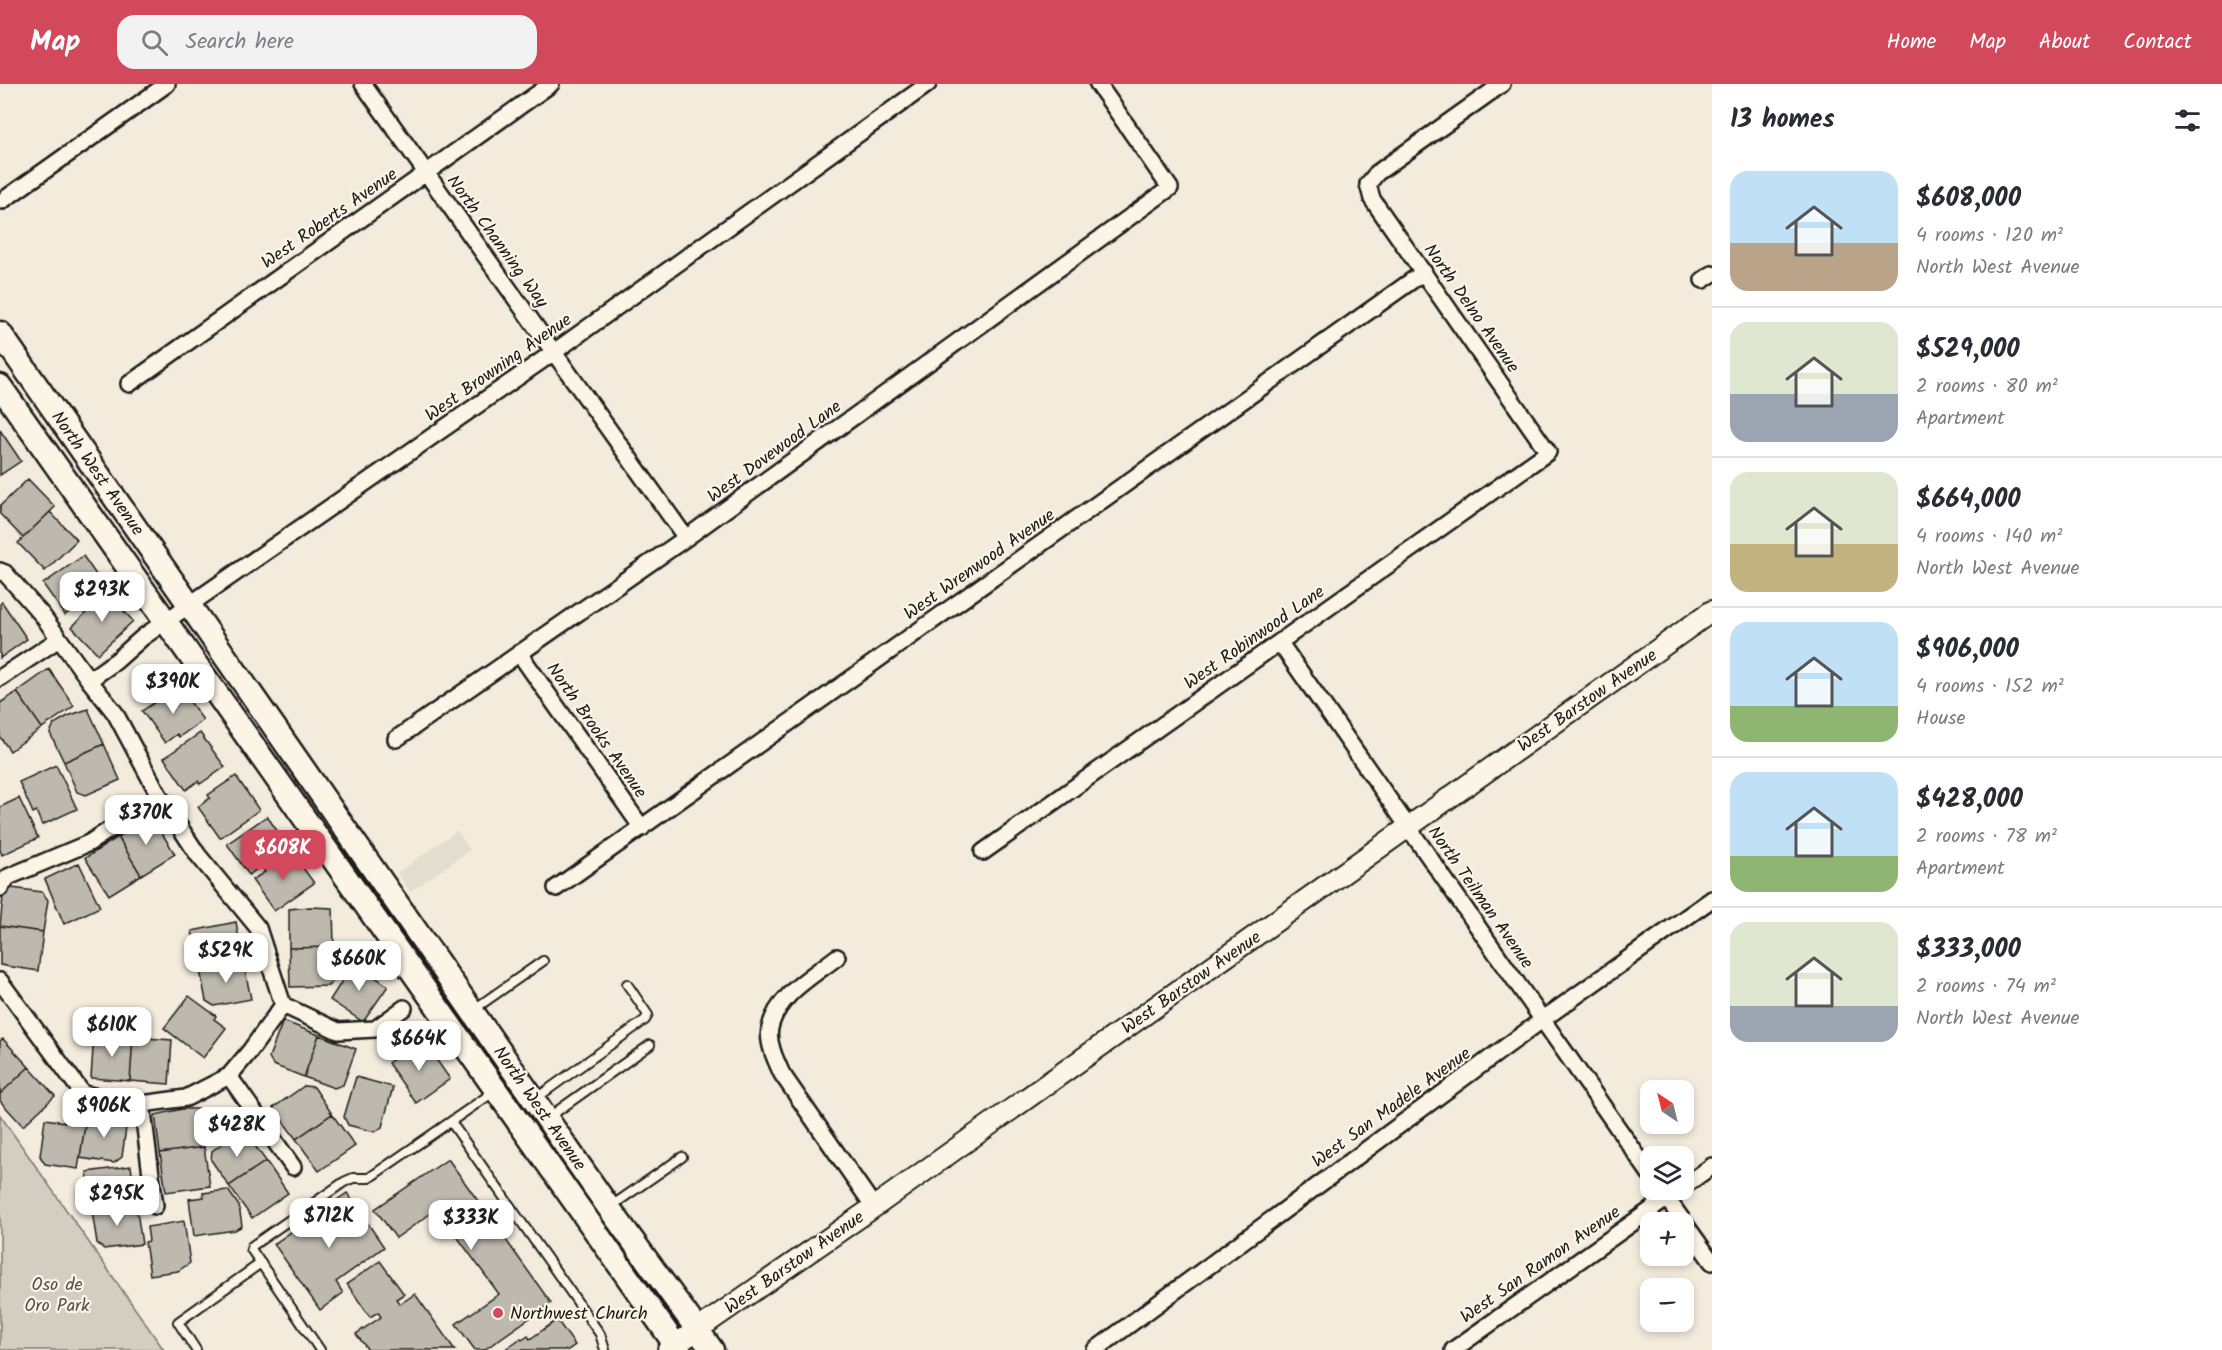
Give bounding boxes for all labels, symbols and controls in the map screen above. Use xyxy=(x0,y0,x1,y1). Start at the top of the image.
search box xyxy=(117,15,537,69)
text: Map xyxy=(30,20,81,65)
text: Search here xyxy=(186,25,294,60)
icon: search xyxy=(138,26,171,59)
text: Home xyxy=(1887,26,1936,59)
text: Map xyxy=(1969,26,2006,59)
text: About xyxy=(2039,26,2090,59)
text: Contact xyxy=(2123,26,2192,59)
text: 13 homes xyxy=(1730,99,1835,141)
icon: filters xyxy=(2171,104,2204,137)
street label: West Roberts Avenue xyxy=(256,161,404,277)
street label: North Channing Way xyxy=(438,169,556,315)
text: $608,000 xyxy=(1916,178,2021,220)
icon: home xyxy=(1778,195,1850,267)
text: 4 rooms · 120 m² xyxy=(1916,220,2063,252)
street label: North Delno Avenue xyxy=(1415,238,1526,380)
text: North West Avenue xyxy=(1916,252,2080,284)
street label: West Browning Avenue xyxy=(419,306,578,430)
text: $529,000 xyxy=(1916,329,2020,371)
icon: home xyxy=(1778,346,1850,418)
text: 2 rooms · 80 m² xyxy=(1916,371,2058,403)
street label: West Dovewood Lane xyxy=(702,393,848,511)
text: Apartment xyxy=(1916,403,2005,435)
street label: North West Avenue xyxy=(43,405,151,542)
text: $664,000 xyxy=(1916,479,2021,521)
icon: home xyxy=(1778,496,1850,568)
street label: West Wrenwood Avenue xyxy=(898,502,1062,629)
text: 4 rooms · 140 m² xyxy=(1916,521,2062,553)
text: North West Avenue xyxy=(1916,553,2080,585)
pin: $293K xyxy=(60,572,144,623)
text: $293K xyxy=(74,575,130,607)
street label: West Robinwood Lane xyxy=(1178,579,1331,698)
text: $906,000 xyxy=(1916,629,2019,671)
street label: West Barstow Avenue xyxy=(1512,642,1664,760)
icon: home xyxy=(1778,646,1850,718)
street label: North Brooks Avenue xyxy=(538,657,654,805)
pin: $390K xyxy=(131,664,215,715)
text: $390K xyxy=(145,667,201,699)
text: 4 rooms · 152 m² xyxy=(1916,671,2064,703)
text: House xyxy=(1916,703,1966,735)
text: $428,000 xyxy=(1916,779,2023,821)
pin: $370K xyxy=(104,795,188,846)
icon: home xyxy=(1778,796,1850,868)
text: $370K xyxy=(119,798,173,830)
street label: North Teilman Avenue xyxy=(1419,820,1540,975)
text: 2 rooms · 78 m² xyxy=(1916,821,2057,853)
pin: $608K xyxy=(241,830,325,881)
text: $608K xyxy=(255,833,311,865)
text: Apartment xyxy=(1916,853,2005,885)
street label: West Barstow Avenue xyxy=(1116,924,1268,1042)
text: $333,000 xyxy=(1916,929,2021,971)
pin: $529K xyxy=(184,933,268,984)
text: $529K xyxy=(198,936,254,968)
pin: $660K xyxy=(317,941,401,992)
text: $660K xyxy=(331,944,387,976)
icon: home xyxy=(1778,946,1850,1018)
text: 2 rooms · 74 m² xyxy=(1916,971,2056,1003)
text: North West Avenue xyxy=(1916,1003,2080,1035)
pin: $610K xyxy=(70,1007,154,1058)
text: $610K xyxy=(86,1010,138,1042)
pin: $664K xyxy=(377,1021,461,1072)
text: $664K xyxy=(391,1024,447,1056)
street label: North West Avenue xyxy=(485,1040,593,1177)
street label: West San Madele Avenue xyxy=(1306,1040,1478,1176)
north arrow xyxy=(1640,1080,1694,1134)
map controls xyxy=(1640,1080,1694,1332)
pin: $906K xyxy=(62,1088,146,1139)
text: $906K xyxy=(76,1091,132,1123)
pin: $428K xyxy=(195,1107,279,1158)
text: $428K xyxy=(208,1110,266,1142)
button: layers xyxy=(1640,1146,1694,1200)
pin: $295K xyxy=(75,1176,159,1227)
text: $295K xyxy=(89,1179,145,1211)
pin: $712K xyxy=(287,1198,371,1249)
street label: West San Ramon Avenue xyxy=(1455,1199,1627,1332)
pin: $333K xyxy=(429,1200,513,1251)
text: $712K xyxy=(303,1201,355,1233)
text: $333K xyxy=(443,1203,499,1235)
street label: West Barstow Avenue xyxy=(719,1204,871,1322)
button: + xyxy=(1640,1212,1694,1266)
park label: Oso de Oro Park xyxy=(25,1271,90,1321)
button: − xyxy=(1640,1278,1694,1332)
place label: Northwest Church xyxy=(510,1300,648,1329)
marker: Northwest Church xyxy=(491,1306,505,1320)

